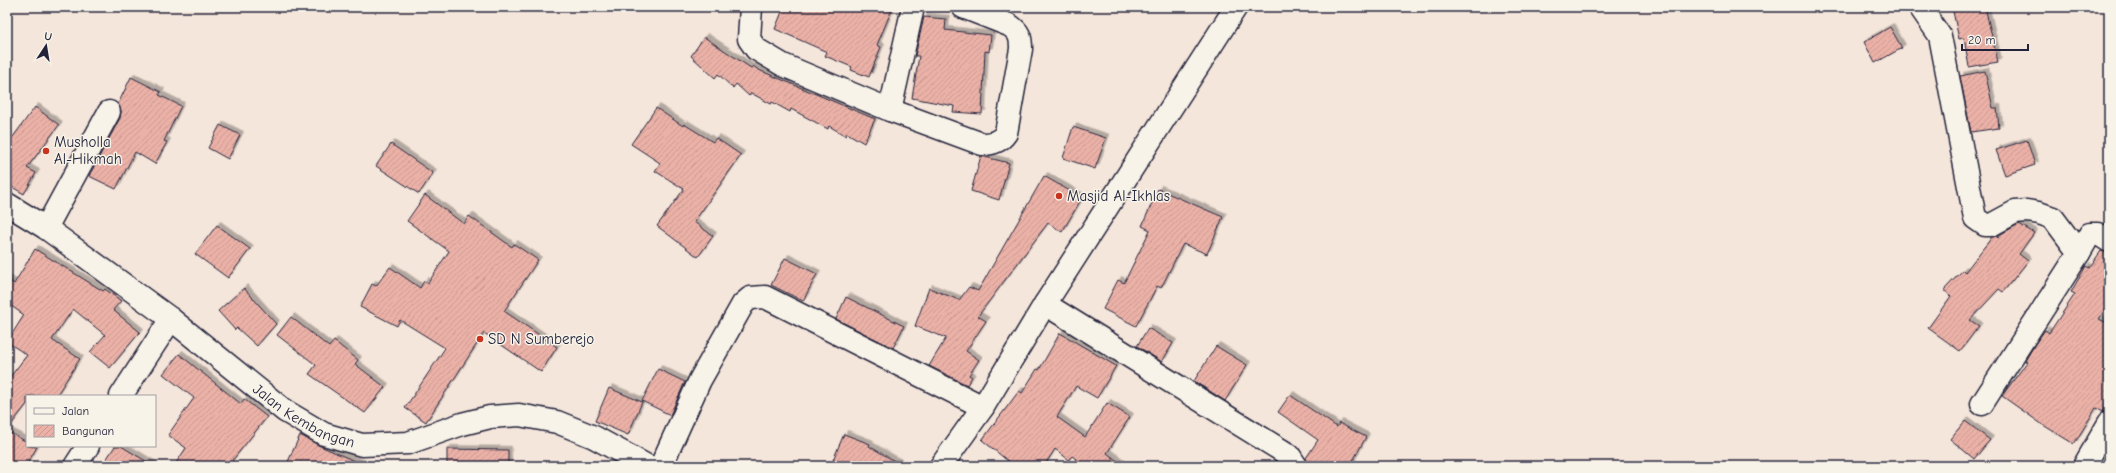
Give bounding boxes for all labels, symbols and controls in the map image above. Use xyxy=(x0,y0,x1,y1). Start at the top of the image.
north arrow xyxy=(26,26,66,66)
scale bar xyxy=(1962,26,2028,52)
text: U xyxy=(43,30,53,44)
text: 20 m xyxy=(1968,33,1996,47)
place label: Musholla Al-Hikmah xyxy=(54,133,122,168)
marker: Musholla Al-Hikmah xyxy=(41,146,51,156)
place label: Masjid Al-Ikhlas xyxy=(1067,187,1170,205)
marker: Masjid Al-Ikhlas xyxy=(1054,191,1064,201)
place label: SD N Sumberejo xyxy=(488,330,594,348)
marker: SD N Sumberejo xyxy=(475,334,485,344)
street label: Jalan Kembangan xyxy=(249,380,357,451)
legend xyxy=(26,395,156,447)
text: Jalan xyxy=(62,404,89,418)
text: Bangunan xyxy=(62,424,114,438)

